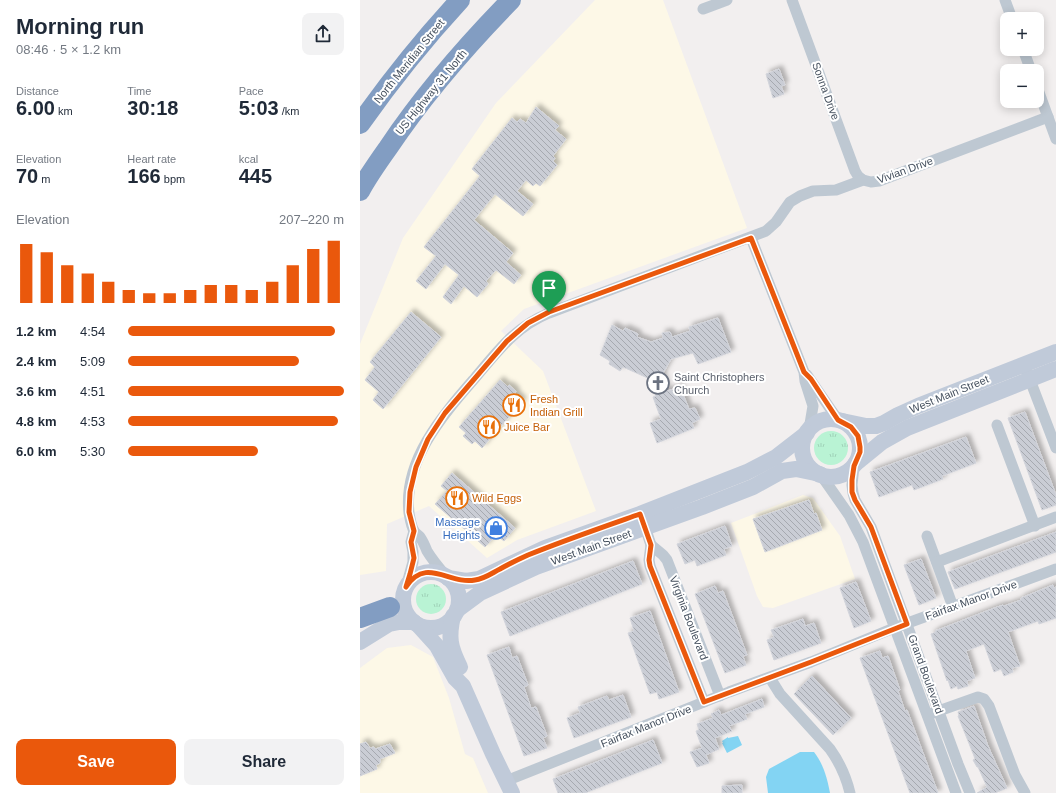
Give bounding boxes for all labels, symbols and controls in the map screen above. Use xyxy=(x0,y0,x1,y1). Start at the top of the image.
map controls xyxy=(1000,12,1044,108)
button: + xyxy=(1000,12,1044,56)
button: share xyxy=(302,13,344,55)
text: Morning run xyxy=(16,14,144,39)
street label: North Meridian Street xyxy=(371,17,447,105)
text: 08:46 · 5 × 1.2 km xyxy=(16,42,121,57)
street label: US Highway 31 North xyxy=(393,47,469,137)
street label: Sonna Drive xyxy=(810,61,842,121)
button: − xyxy=(1000,64,1044,108)
text: Distance xyxy=(16,85,59,97)
text: Time xyxy=(127,85,151,97)
text: Pace xyxy=(239,85,264,97)
text: 6.00 xyxy=(16,97,55,119)
text: 30:18 xyxy=(127,97,178,119)
text: 5:03 xyxy=(239,97,279,119)
text: km xyxy=(55,105,73,117)
text: /km xyxy=(279,105,299,117)
text: Elevation xyxy=(16,153,61,165)
text: Heart rate xyxy=(127,153,176,165)
text: kcal xyxy=(239,153,258,165)
street label: Vivian Drive xyxy=(875,154,935,186)
text: 70 xyxy=(16,165,38,187)
text: 166 xyxy=(127,165,161,187)
text: 445 xyxy=(239,165,272,187)
text: m xyxy=(38,173,50,185)
text: bpm xyxy=(161,173,185,185)
text: Elevation xyxy=(16,212,69,227)
text: 207–220 m xyxy=(279,212,344,227)
pin xyxy=(532,271,566,312)
icon: arrive xyxy=(538,277,560,299)
text: 1.2 km xyxy=(16,324,56,339)
text: 4:54 xyxy=(80,324,105,339)
text: 2.4 km xyxy=(16,354,56,369)
text: 5:09 xyxy=(80,354,105,369)
church icon: Saint Christophers Church xyxy=(645,370,671,396)
place label: Saint Christophers Church xyxy=(674,371,765,396)
street label: West Main Street xyxy=(908,373,990,415)
text: 3.6 km xyxy=(16,384,56,399)
text: 4:51 xyxy=(80,384,105,399)
restaurant icon: Fresh Indian Grill xyxy=(501,392,527,418)
place label: Fresh Indian Grill xyxy=(530,393,583,418)
text: 4.8 km xyxy=(16,414,56,429)
text: 4:53 xyxy=(80,414,105,429)
restaurant icon: Juice Bar xyxy=(476,414,502,440)
place label: Juice Bar xyxy=(504,421,550,433)
text: 6.0 km xyxy=(16,444,56,459)
text: 5:30 xyxy=(80,444,105,459)
restaurant icon: Wild Eggs xyxy=(444,485,470,511)
place label: Wild Eggs xyxy=(472,492,522,504)
shop icon: Massage Heights xyxy=(483,515,509,541)
place label: Massage Heights xyxy=(435,516,481,541)
street label: West Main Street xyxy=(549,527,633,567)
street label: Virginia Boulevard xyxy=(667,574,711,662)
street label: Fairfax Manor Drive xyxy=(924,578,1018,622)
street label: Grand Boulevard xyxy=(906,633,946,715)
street label: Fairfax Manor Drive xyxy=(599,702,693,750)
button: Save xyxy=(16,739,176,785)
button: Share xyxy=(184,739,344,785)

